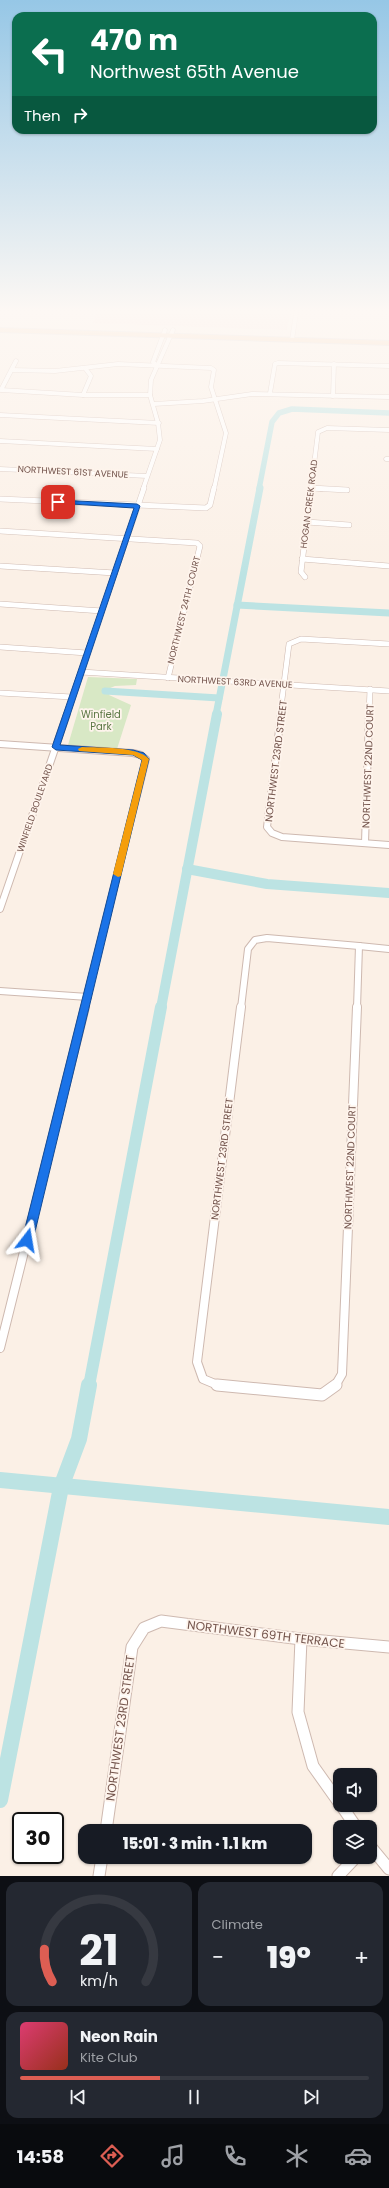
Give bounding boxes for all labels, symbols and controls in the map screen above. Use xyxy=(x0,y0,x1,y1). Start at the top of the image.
text: 470 m xyxy=(90,21,178,60)
icon: left xyxy=(24,28,76,80)
text: Northwest 65th Avenue xyxy=(90,59,299,84)
icon: right xyxy=(69,104,91,126)
text: Then xyxy=(24,105,61,126)
street label: HOGAN CREEK ROAD xyxy=(298,459,320,549)
street label: NORTHWEST 61ST AVENUE xyxy=(17,463,129,481)
pin xyxy=(41,485,75,519)
icon: arrive xyxy=(47,491,69,513)
street label: NORTHWEST 24TH COURT xyxy=(165,555,203,665)
street label: NORTHWEST 63RD AVENUE xyxy=(177,673,293,691)
street label: NORTHWEST 23RD STREET xyxy=(261,699,291,823)
street label: NORTHWEST 22ND COURT xyxy=(358,703,378,828)
park label: Winfield Park xyxy=(81,707,121,734)
street label: WINFIELD BOULEVARD xyxy=(14,762,56,854)
street label: NORTHWEST 23RD STREET xyxy=(207,1097,237,1221)
street label: NORTHWEST 22ND COURT xyxy=(340,1104,360,1229)
position arrow xyxy=(6,1219,48,1261)
street label: NORTHWEST 69TH TERRACE xyxy=(186,1616,346,1652)
street label: NORTHWEST 23RD STREET xyxy=(101,1653,139,1802)
map controls xyxy=(333,1768,377,1864)
button: sound xyxy=(333,1768,377,1812)
speed limit sign: 30 xyxy=(12,1812,64,1864)
button: layers xyxy=(333,1820,377,1864)
text: 15:01 · 3 min · 1.1 km xyxy=(123,1833,267,1854)
text: Climate xyxy=(212,1915,263,1934)
text: 21 xyxy=(79,1921,118,1980)
text: 19° xyxy=(267,1936,311,1979)
text: − xyxy=(212,1942,224,1973)
text: + xyxy=(354,1942,369,1973)
text: km/h xyxy=(80,1971,118,1991)
text: Neon Rain xyxy=(80,2026,158,2047)
text: Kite Club xyxy=(80,2048,138,2067)
icon: previous xyxy=(67,2086,89,2108)
icon: pause xyxy=(183,2086,205,2108)
icon: next xyxy=(300,2086,322,2108)
icon: directions xyxy=(98,2142,126,2170)
icon: music xyxy=(159,2142,187,2170)
icon: phone xyxy=(221,2142,249,2170)
icon: climate xyxy=(283,2142,311,2170)
icon: car xyxy=(344,2142,372,2170)
text: 14:58 xyxy=(17,2144,64,2169)

